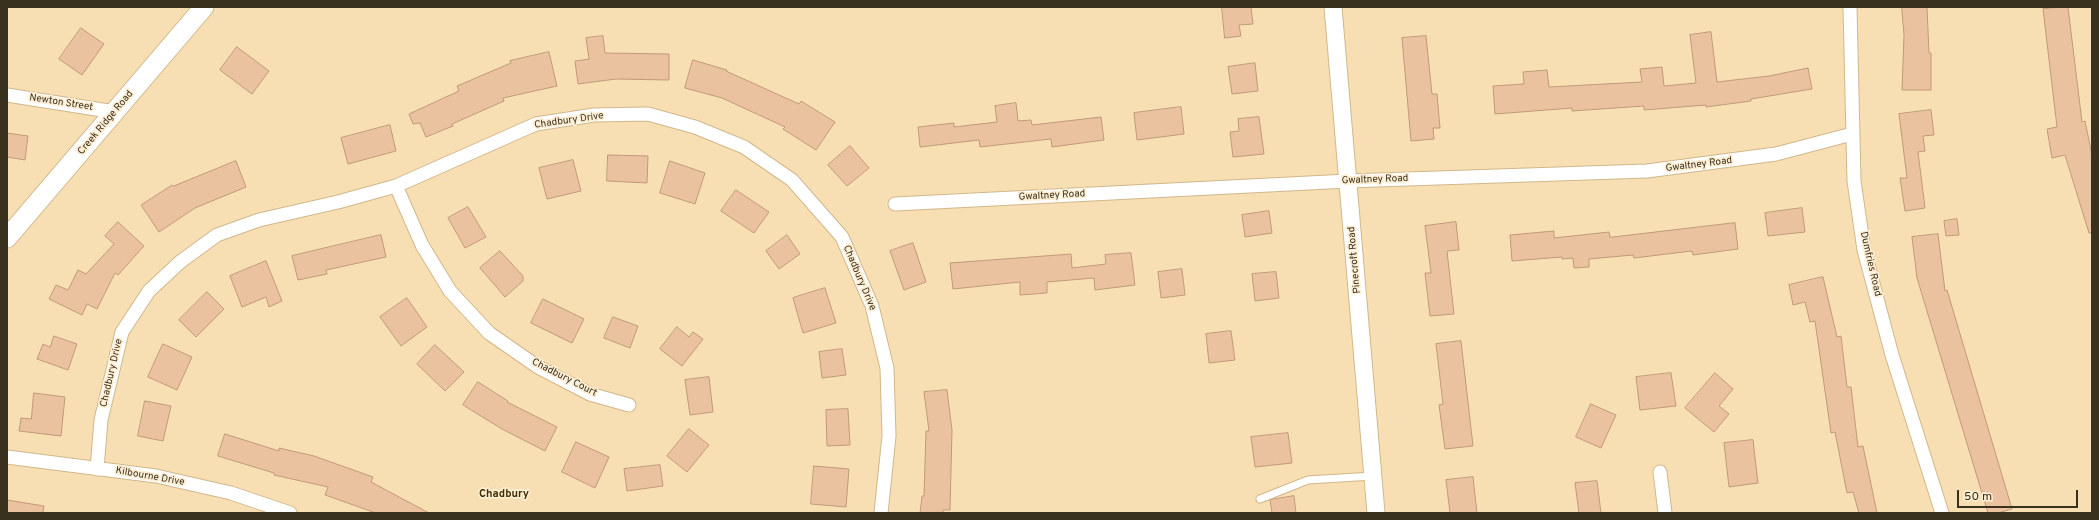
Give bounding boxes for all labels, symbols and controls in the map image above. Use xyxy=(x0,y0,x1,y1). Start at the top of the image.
street label: Creek Ridge Road xyxy=(76,89,136,157)
street label: Newton Street xyxy=(28,92,94,114)
street label: Chadbury Drive xyxy=(534,110,604,132)
street label: Gwaltney Road xyxy=(1665,155,1733,175)
street label: Gwaltney Road xyxy=(1341,173,1409,187)
street label: Gwaltney Road xyxy=(1018,188,1086,204)
street label: Pinecroft Road xyxy=(1346,226,1364,294)
street label: Dumfries Road xyxy=(1857,230,1883,298)
street label: Chadbury Drive xyxy=(840,244,878,312)
street label: Chadbury Drive xyxy=(98,338,126,408)
street label: Chadbury Court xyxy=(529,356,599,400)
street label: Kilbourne Drive xyxy=(115,465,185,489)
scale bar xyxy=(1959,482,2080,508)
district label: Chadbury xyxy=(479,488,529,502)
text: 50 m xyxy=(1964,489,1992,505)

